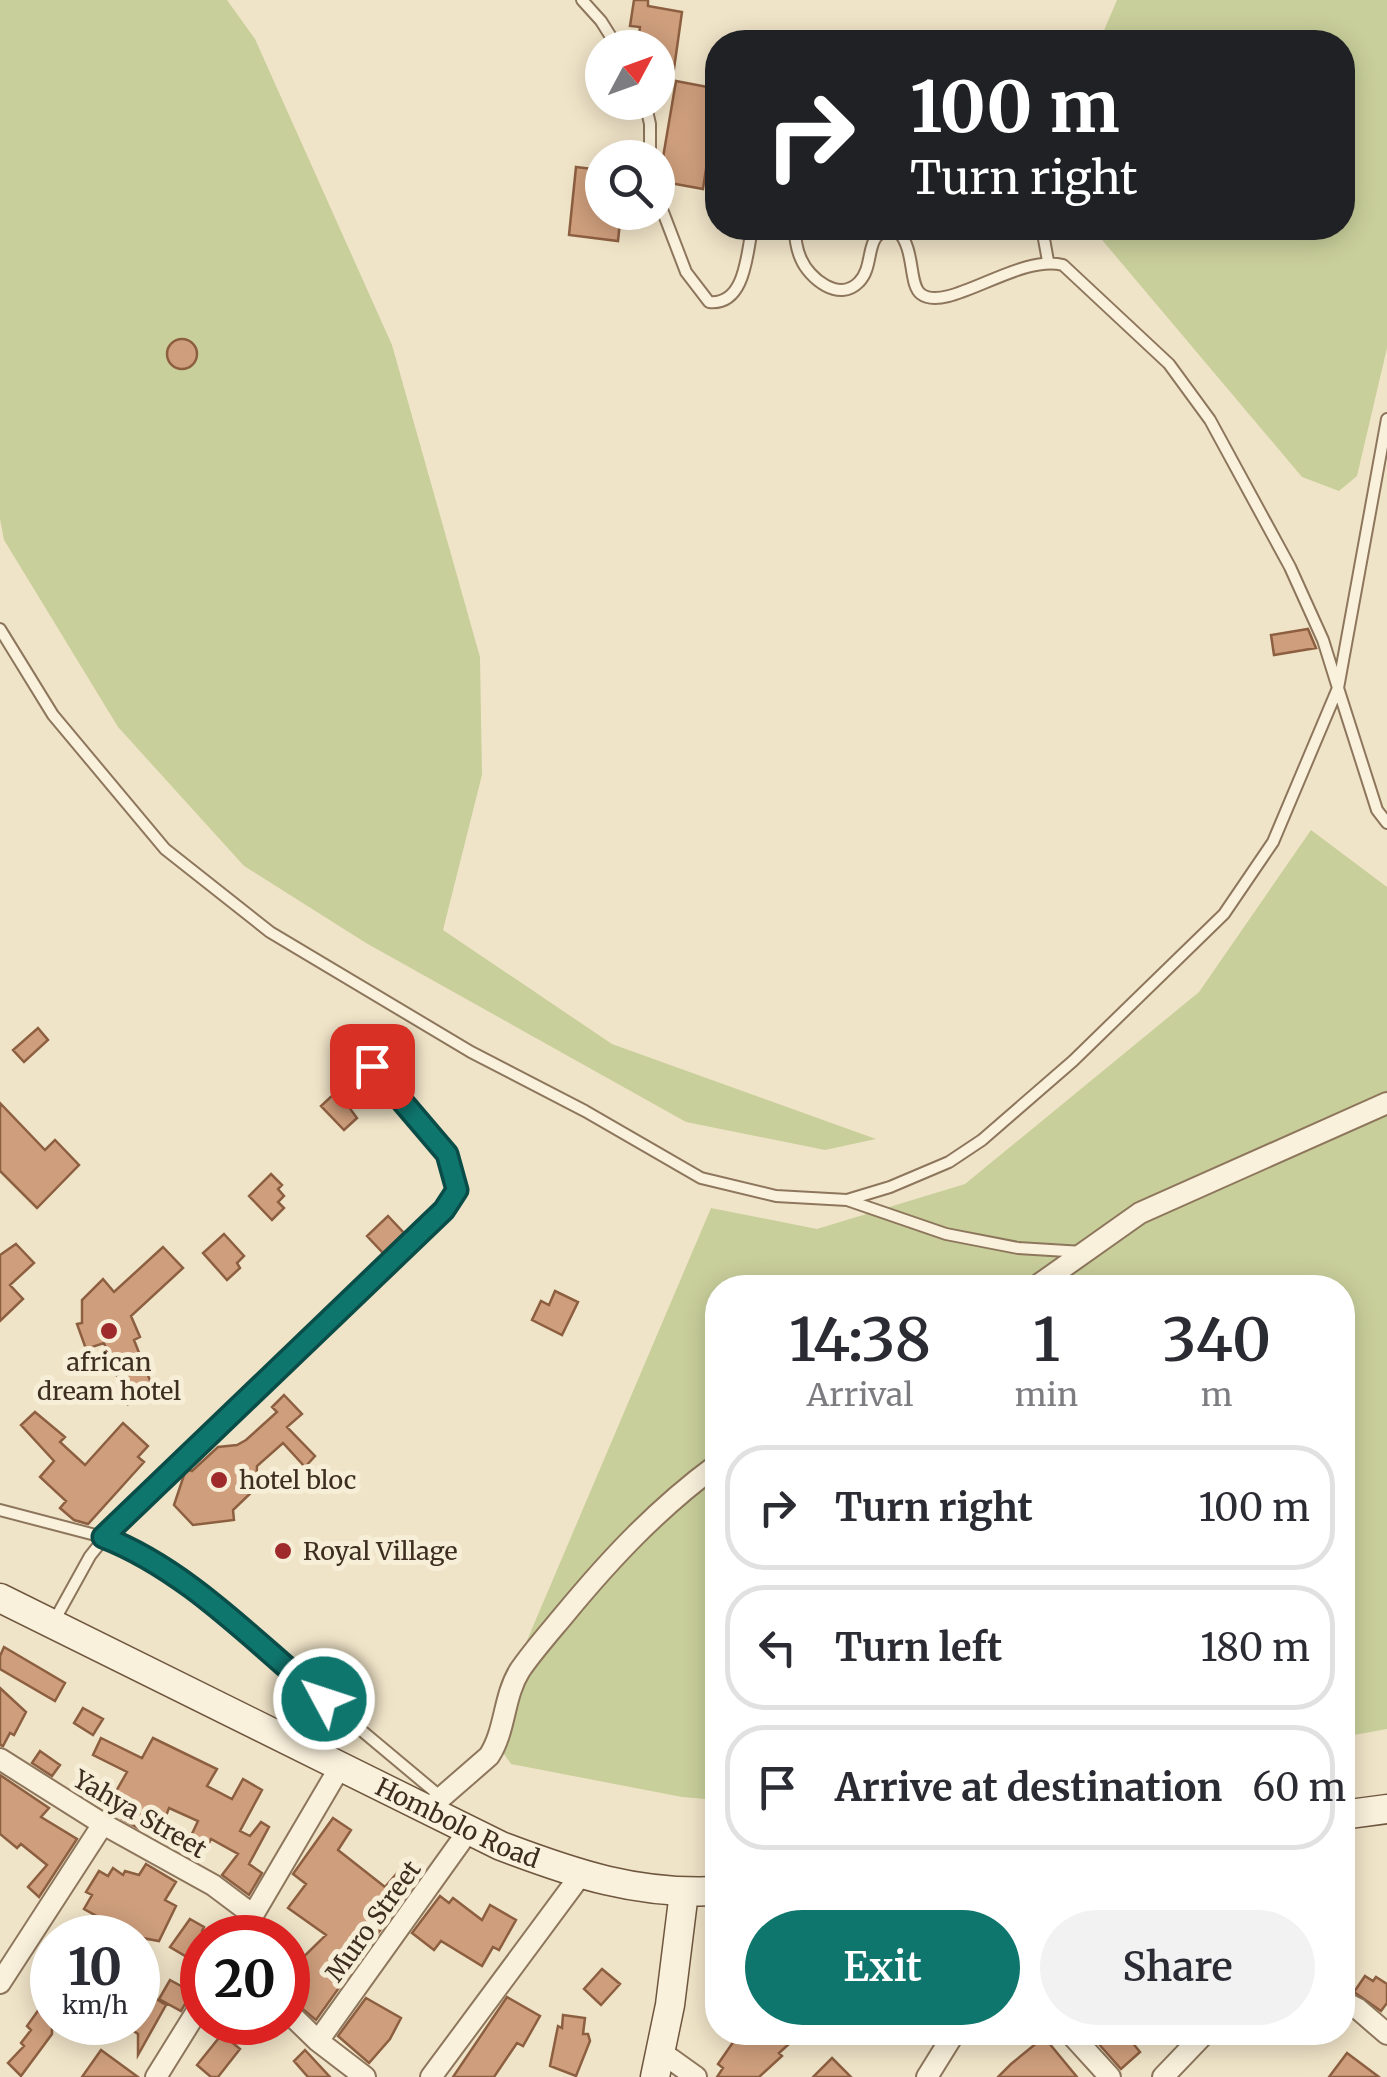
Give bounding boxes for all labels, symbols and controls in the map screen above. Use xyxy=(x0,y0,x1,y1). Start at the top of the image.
north arrow xyxy=(585,30,675,120)
map controls xyxy=(585,30,675,230)
text: 100 m xyxy=(910,63,1120,151)
icon: right xyxy=(745,70,875,200)
button: search xyxy=(585,140,675,230)
text: Turn right xyxy=(910,150,1138,206)
pin xyxy=(330,1024,415,1109)
icon: arrive xyxy=(345,1039,400,1094)
text: 14:38 xyxy=(789,1302,931,1377)
text: 1 xyxy=(1033,1302,1060,1377)
text: 340 xyxy=(1162,1302,1271,1377)
marker: african dream hotel xyxy=(98,1320,120,1342)
place label: african dream hotel xyxy=(37,1346,181,1407)
text: Arrival xyxy=(806,1375,913,1415)
text: min xyxy=(1015,1375,1078,1415)
text: m xyxy=(1201,1375,1232,1415)
place label: hotel bloc xyxy=(239,1464,356,1496)
marker: hotel bloc xyxy=(208,1469,230,1491)
icon: right xyxy=(750,1480,805,1535)
text: Turn right xyxy=(835,1484,1033,1531)
text: 100 m xyxy=(1198,1484,1310,1531)
place label: Royal Village xyxy=(303,1535,457,1567)
marker: Royal Village xyxy=(272,1540,294,1562)
icon: left xyxy=(750,1620,805,1675)
text: Turn left xyxy=(835,1624,1002,1671)
text: 180 m xyxy=(1200,1624,1310,1671)
position arrow xyxy=(272,1647,376,1751)
icon: arrive xyxy=(750,1760,805,1815)
street label: Yahya Street xyxy=(67,1762,213,1865)
text: Arrive at destination xyxy=(835,1764,1222,1811)
text: 60 m xyxy=(1252,1764,1346,1811)
street label: Hombolo Road xyxy=(370,1770,544,1875)
street label: Muro Street xyxy=(318,1854,428,1988)
button: Exit xyxy=(745,1910,1020,2025)
button: Share xyxy=(1040,1910,1315,2025)
speed limit sign: 20 xyxy=(180,1915,310,2045)
text: 10 xyxy=(68,1936,122,1999)
text: km/h xyxy=(62,1989,128,2021)

